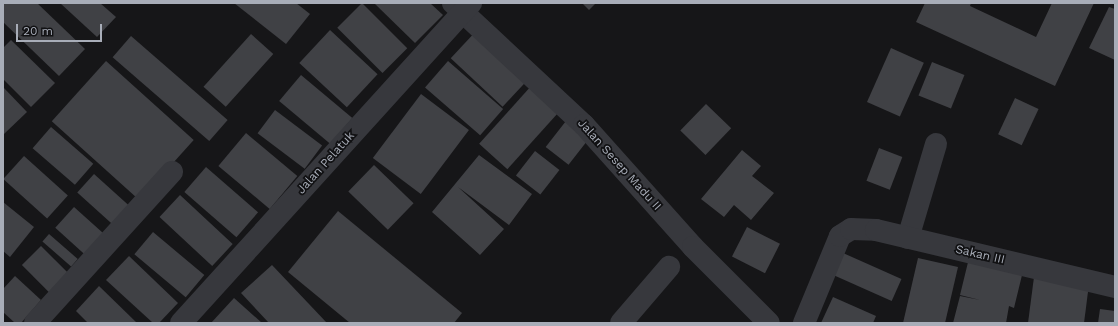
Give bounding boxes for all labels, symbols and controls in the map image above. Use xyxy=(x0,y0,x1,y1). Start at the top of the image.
scale bar xyxy=(18,16,104,42)
text: 20 m xyxy=(23,24,53,38)
street label: Jalan Sesep Madu II xyxy=(574,116,664,214)
street label: Jalan Pelatuk xyxy=(294,129,358,197)
street label: Sakan III xyxy=(954,242,1006,268)

